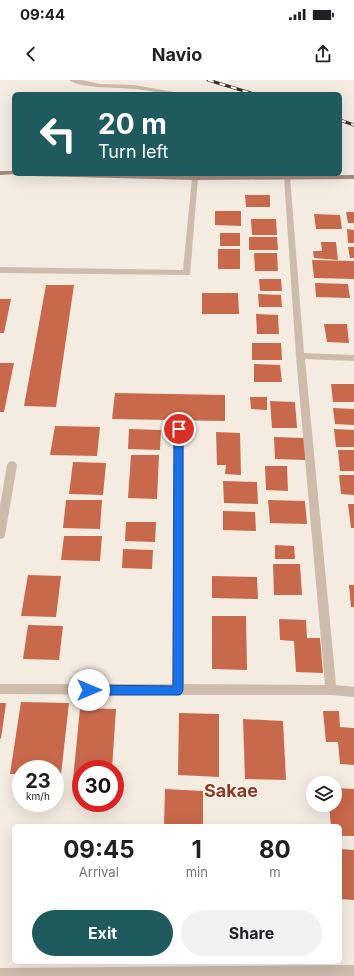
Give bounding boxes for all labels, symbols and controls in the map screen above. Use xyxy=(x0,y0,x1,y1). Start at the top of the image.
text: 09:44 xyxy=(20,5,65,24)
icon: back xyxy=(20,43,42,65)
icon: share xyxy=(312,43,334,65)
text: Navio xyxy=(152,44,202,65)
text: 20 m xyxy=(98,107,167,141)
icon: left xyxy=(32,108,84,160)
text: Turn left xyxy=(98,141,168,162)
pin xyxy=(162,412,196,446)
icon: arrive xyxy=(168,418,190,440)
position arrow xyxy=(68,669,110,711)
speed limit sign: 30 xyxy=(72,760,124,812)
text: 23 xyxy=(25,769,51,793)
map controls xyxy=(306,776,342,812)
button: layers xyxy=(306,776,342,812)
district label: Sakae xyxy=(204,780,258,801)
text: km/h xyxy=(26,790,50,802)
text: 09:45 xyxy=(63,835,135,864)
text: 1 xyxy=(192,835,202,864)
text: 80 xyxy=(259,835,291,864)
text: Arrival xyxy=(79,864,119,880)
text: min xyxy=(186,864,208,880)
text: m xyxy=(269,864,281,880)
button: Exit xyxy=(32,910,173,956)
button: Share xyxy=(181,910,322,956)

